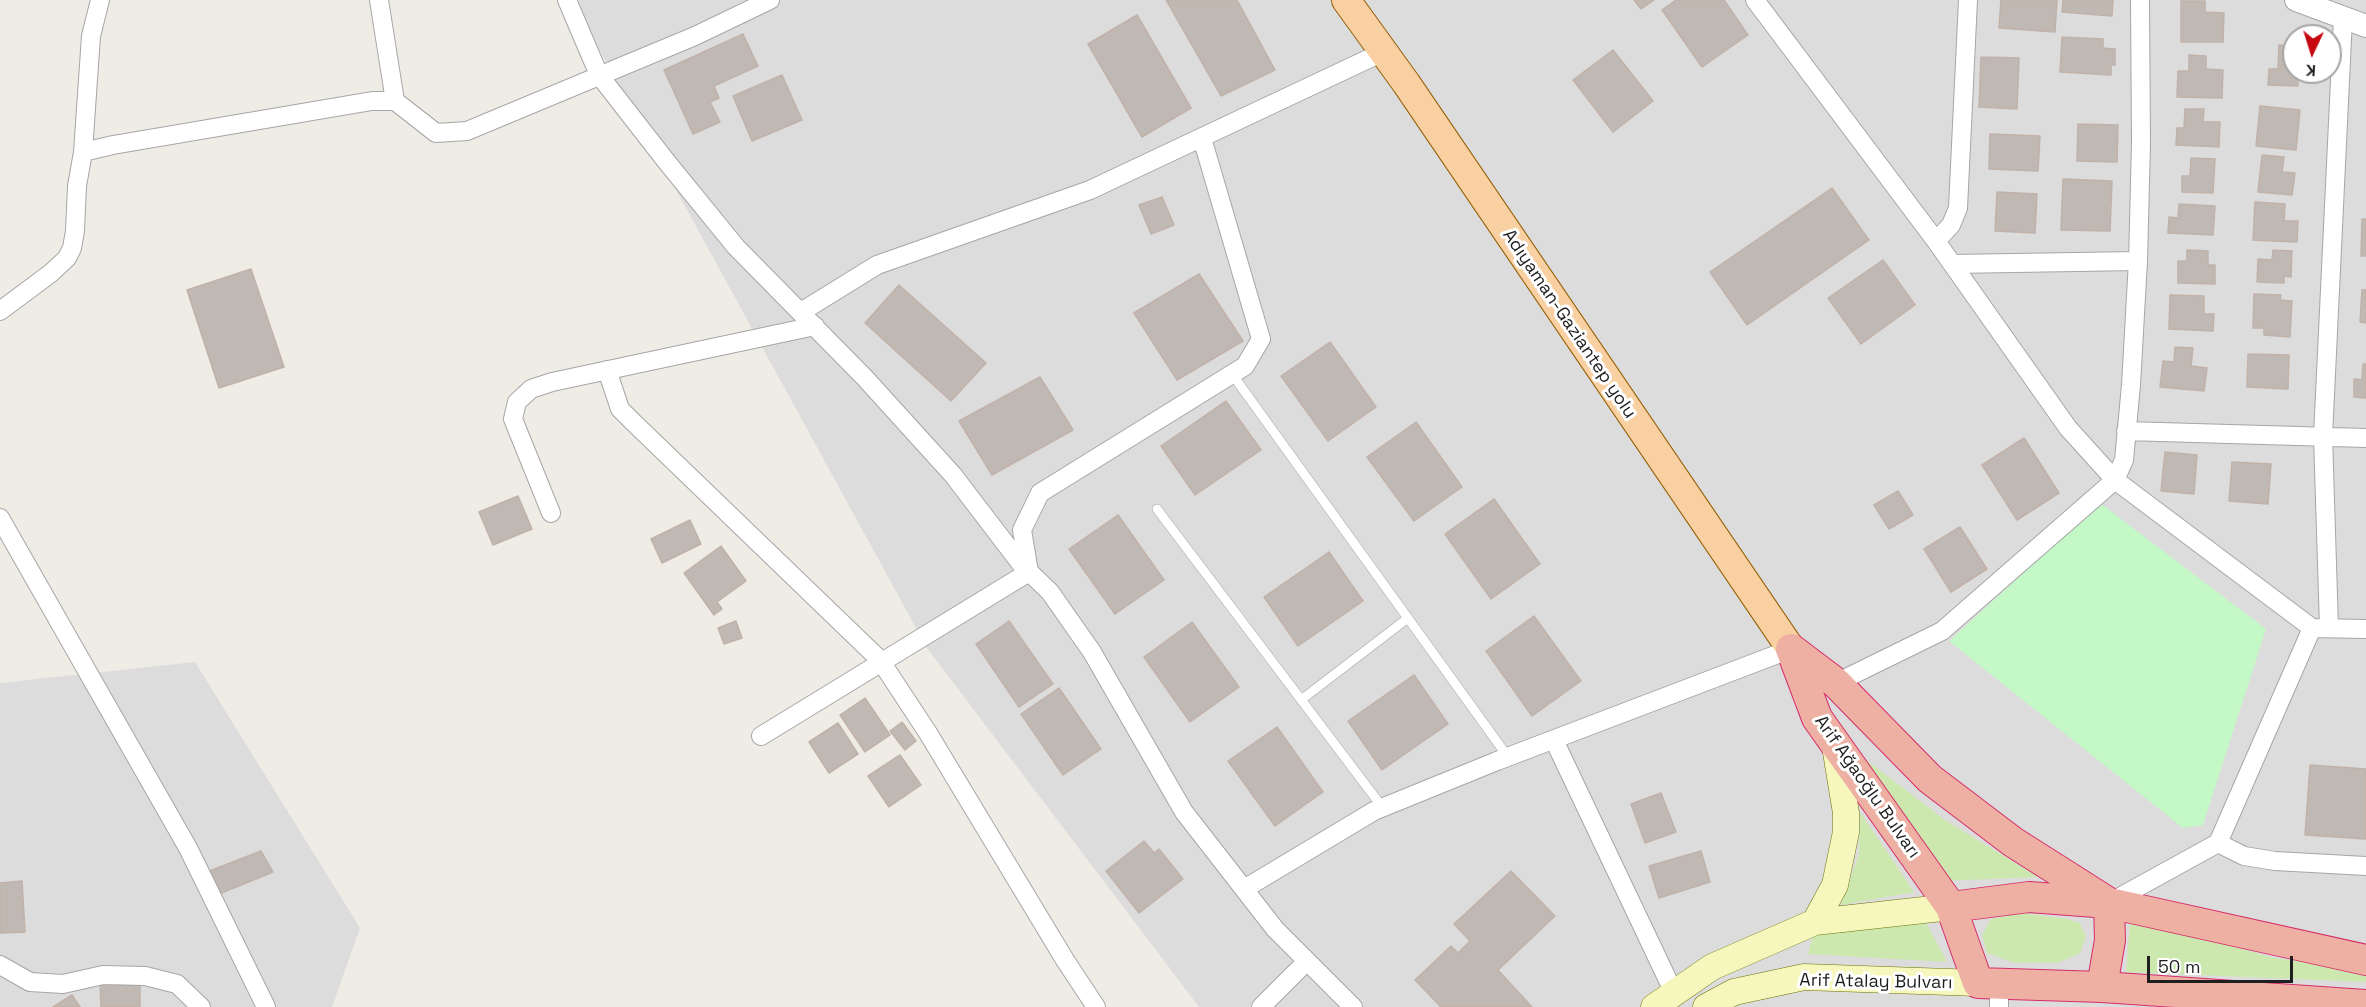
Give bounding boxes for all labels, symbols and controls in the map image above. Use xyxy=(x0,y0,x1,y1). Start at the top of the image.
north arrow xyxy=(2282,24,2342,84)
text: K xyxy=(2305,60,2317,81)
street label: Adıyaman-Gaziantep yolu xyxy=(1498,225,1640,423)
street label: Arif Ağaoğlu Bulvarı xyxy=(1810,712,1924,862)
scale bar xyxy=(2150,944,2296,982)
text: 50 m xyxy=(2158,955,2200,978)
street label: Arif Atalay Bulvarı xyxy=(1799,970,1953,994)

